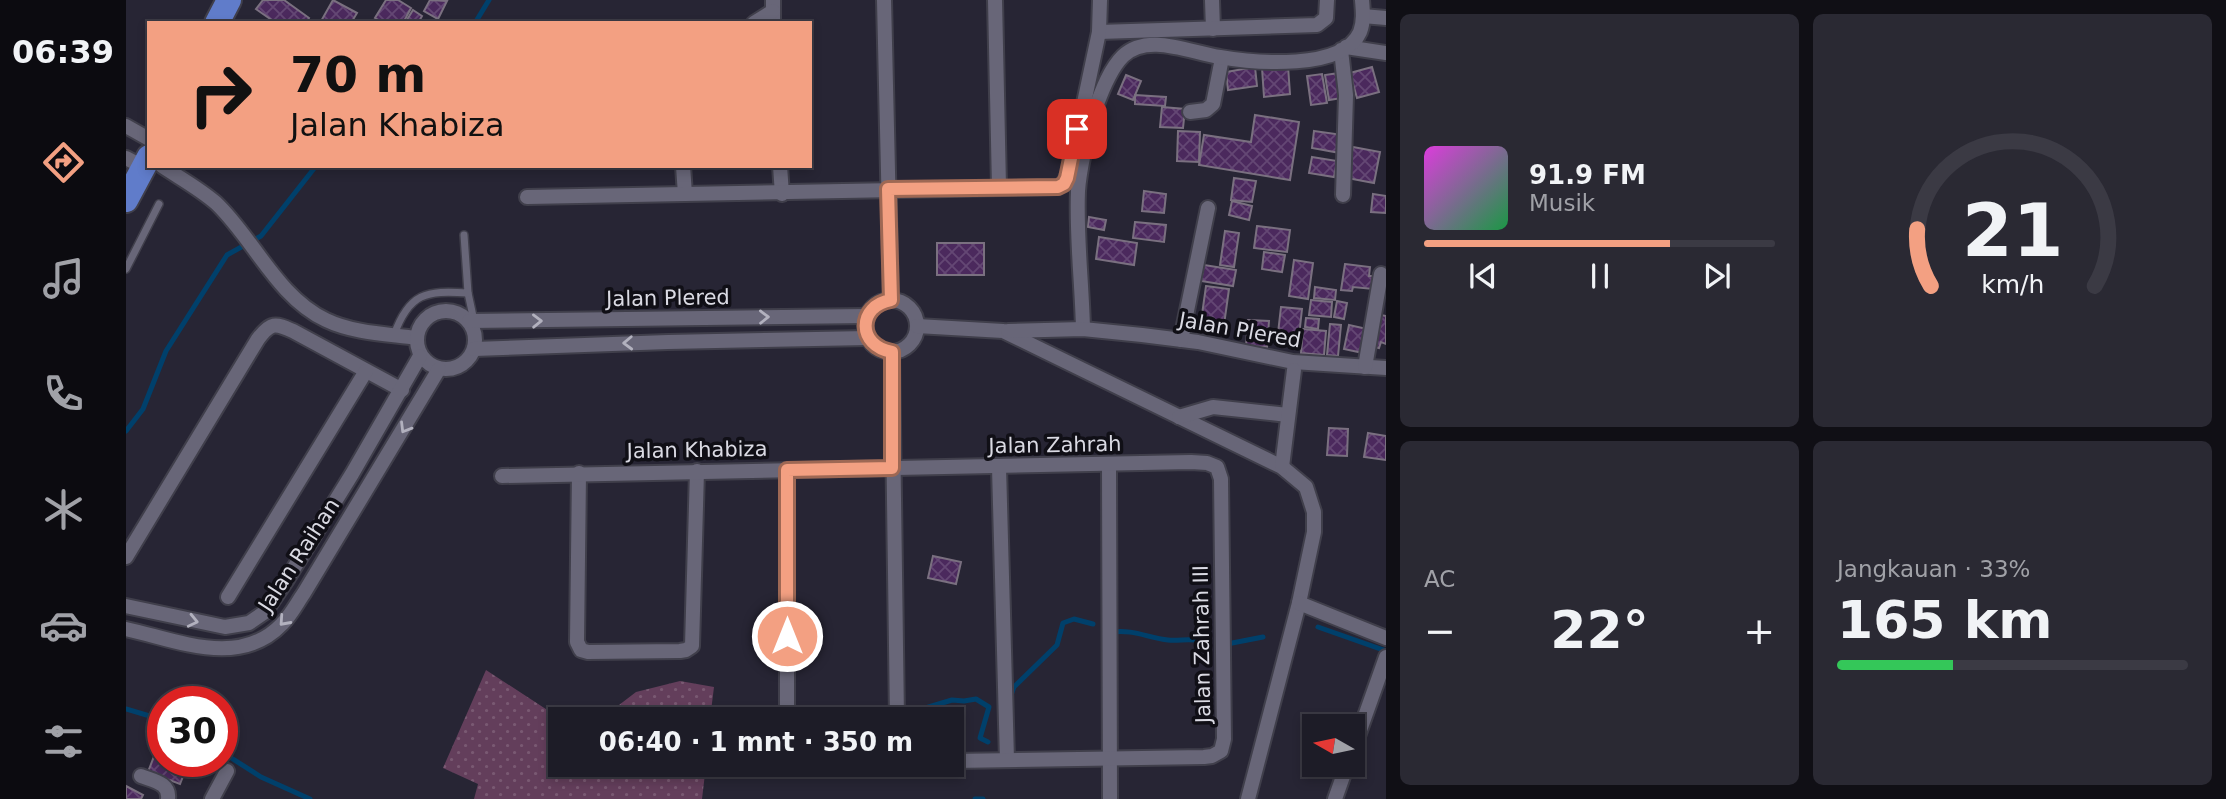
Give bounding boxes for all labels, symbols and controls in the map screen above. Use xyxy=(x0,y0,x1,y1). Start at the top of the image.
text: 06:39 xyxy=(12,33,114,71)
text: 70 m xyxy=(290,47,426,104)
icon: right xyxy=(175,49,266,140)
pin xyxy=(1047,99,1107,159)
text: Jalan Khabiza xyxy=(290,106,504,144)
icon: arrive xyxy=(1058,110,1096,148)
icon: directions xyxy=(39,138,88,187)
text: 91.9 FM xyxy=(1529,160,1646,190)
text: 21 xyxy=(1962,189,2063,274)
text: Musik xyxy=(1529,190,1595,216)
icon: music xyxy=(39,254,88,303)
icon: previous xyxy=(1464,257,1502,295)
icon: pause xyxy=(1581,257,1619,295)
icon: next xyxy=(1698,257,1736,295)
text: km/h xyxy=(1981,270,2044,299)
street label: Jalan Plered xyxy=(604,285,730,311)
street label: Jalan Plered xyxy=(1175,307,1303,353)
one-way arrow xyxy=(760,309,770,325)
one-way arrow xyxy=(532,313,543,328)
one-way arrow xyxy=(623,336,634,351)
icon: phone xyxy=(39,369,88,418)
one-way arrow xyxy=(400,421,413,434)
street label: Jalan Zahrah xyxy=(986,432,1122,458)
street label: Jalan Khabiza xyxy=(624,437,768,463)
icon: climate xyxy=(39,485,88,534)
street label: Jalan Raihan xyxy=(252,494,344,618)
text: Jangkauan · 33% xyxy=(1837,556,2030,582)
street label: Jalan Zahrah III xyxy=(1189,565,1215,725)
text: AC xyxy=(1424,566,1455,592)
text: 165 km xyxy=(1837,590,2052,650)
position arrow xyxy=(750,599,824,673)
text: 22° xyxy=(1550,600,1649,660)
icon: car xyxy=(39,601,88,650)
text: − xyxy=(1424,609,1456,653)
text: + xyxy=(1743,609,1775,653)
one-way arrow xyxy=(187,613,199,628)
one-way arrow xyxy=(280,613,292,626)
speed limit sign: 30 xyxy=(147,686,238,777)
north arrow xyxy=(1302,714,1365,777)
map controls xyxy=(1302,714,1365,777)
icon: filters xyxy=(39,717,88,766)
text: 06:40 · 1 mnt · 350 m xyxy=(599,727,913,757)

